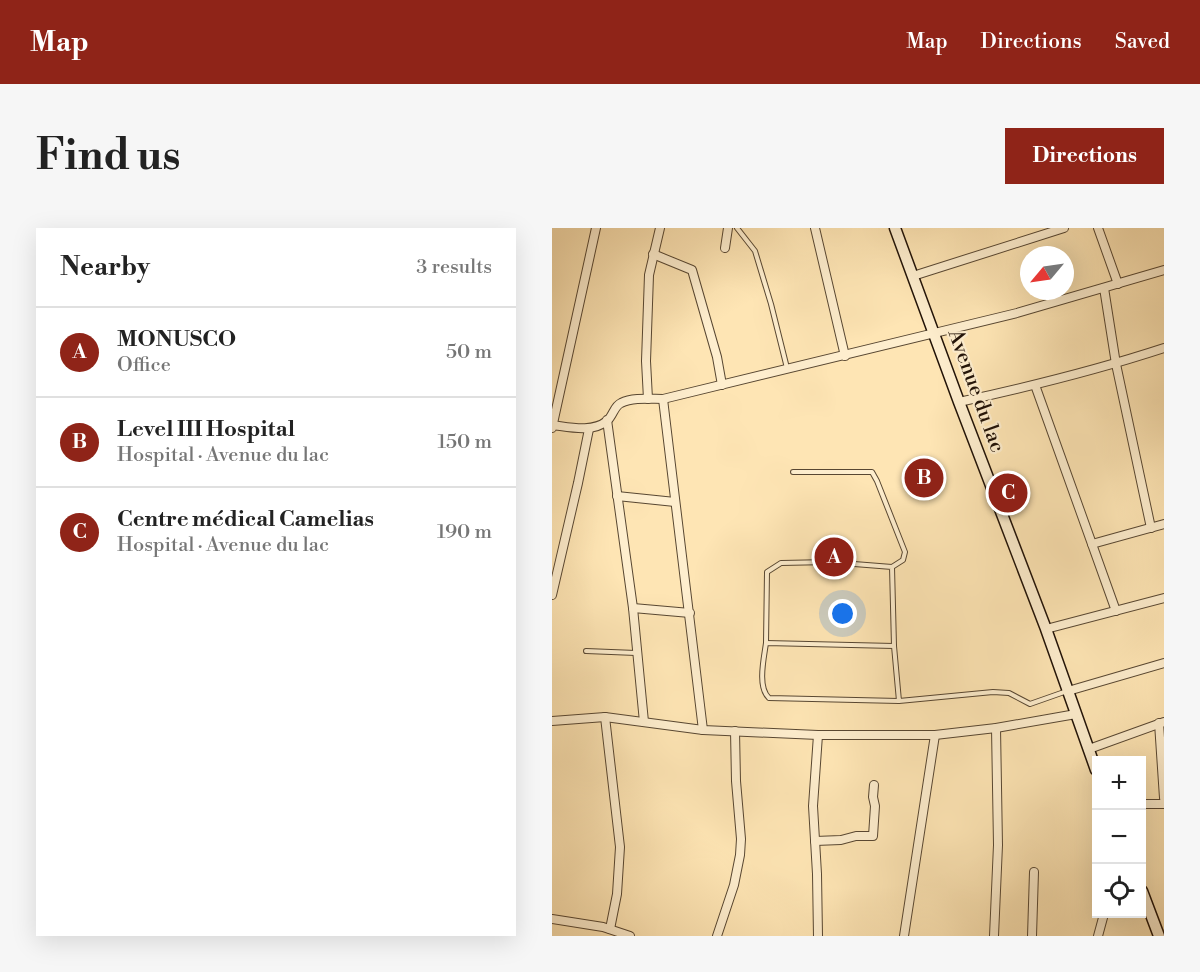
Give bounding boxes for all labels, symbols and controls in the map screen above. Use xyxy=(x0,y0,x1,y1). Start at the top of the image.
text: Map xyxy=(30,25,89,60)
text: Map xyxy=(906,29,948,55)
text: Directions xyxy=(981,29,1082,55)
text: Saved xyxy=(1115,29,1170,55)
button: Directions xyxy=(1005,128,1164,184)
text: Find us xyxy=(36,130,180,183)
north arrow xyxy=(1020,246,1074,300)
text: Nearby xyxy=(60,251,150,283)
text: 3 results xyxy=(416,255,492,280)
street label: Avenue du lac xyxy=(941,325,1010,456)
text: MONUSCO xyxy=(117,326,236,353)
text: A xyxy=(72,340,87,365)
text: 50 m xyxy=(446,340,492,365)
text: Office xyxy=(117,353,171,378)
text: Level III Hospital xyxy=(117,416,295,443)
text: B xyxy=(72,430,87,455)
text: 150 m xyxy=(437,430,492,455)
text: Hospital · Avenue du lac xyxy=(117,443,329,468)
pin: B xyxy=(904,456,944,500)
pin: C xyxy=(988,470,1028,516)
text: Centre médical Camelias xyxy=(117,506,374,533)
text: C xyxy=(72,520,87,545)
text: 190 m xyxy=(437,520,492,545)
text: Hospital · Avenue du lac xyxy=(117,533,329,558)
pin: A xyxy=(814,534,854,580)
your location xyxy=(828,599,857,628)
map controls xyxy=(1092,756,1146,918)
button: + xyxy=(1092,756,1146,810)
button: − xyxy=(1092,810,1146,864)
button: locate xyxy=(1092,864,1146,918)

